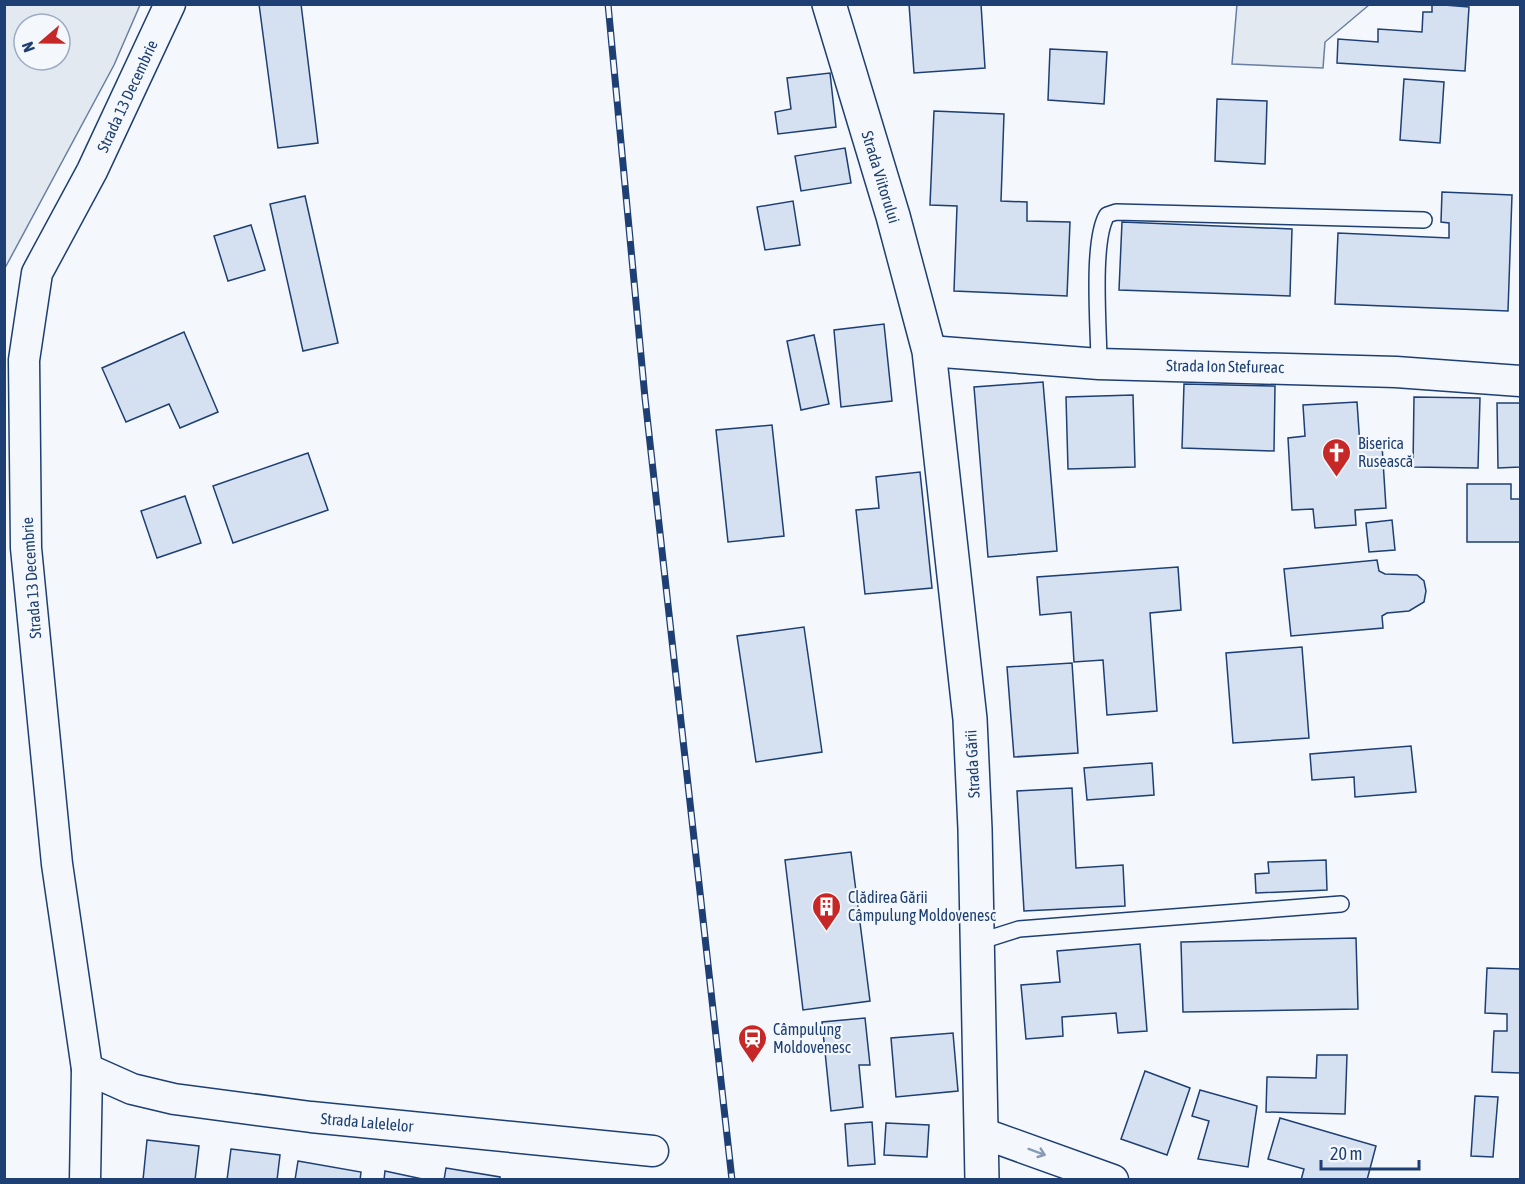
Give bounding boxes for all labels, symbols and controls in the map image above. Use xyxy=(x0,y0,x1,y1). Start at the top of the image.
north arrow xyxy=(12,12,72,72)
street label: Strada 13 Decembrie xyxy=(93,37,161,155)
text: N xyxy=(18,40,38,55)
street label: Strada Viitorului xyxy=(858,129,904,225)
street label: Strada Ion Stefureac xyxy=(1166,356,1284,376)
place label: Biserica Rusească xyxy=(1358,434,1413,470)
church icon: Biserica Rusească xyxy=(1321,436,1353,478)
street label: Strada 13 Decembrie xyxy=(18,517,44,639)
street label: Strada Gării xyxy=(961,729,983,799)
place label: Clădirea Gării Câmpulung Moldovenesc xyxy=(848,888,996,925)
building icon: Clădirea Gării Câmpulung Moldovenesc xyxy=(811,890,843,932)
place label: Câmpulung Moldovenesc xyxy=(773,1020,851,1056)
station icon: Câmpulung Moldovenesc xyxy=(736,1022,768,1064)
street label: Strada Lalelelor xyxy=(320,1109,414,1135)
scale bar xyxy=(1321,1133,1418,1171)
text: 20 m xyxy=(1330,1143,1362,1164)
one-way arrow xyxy=(1027,1148,1046,1159)

